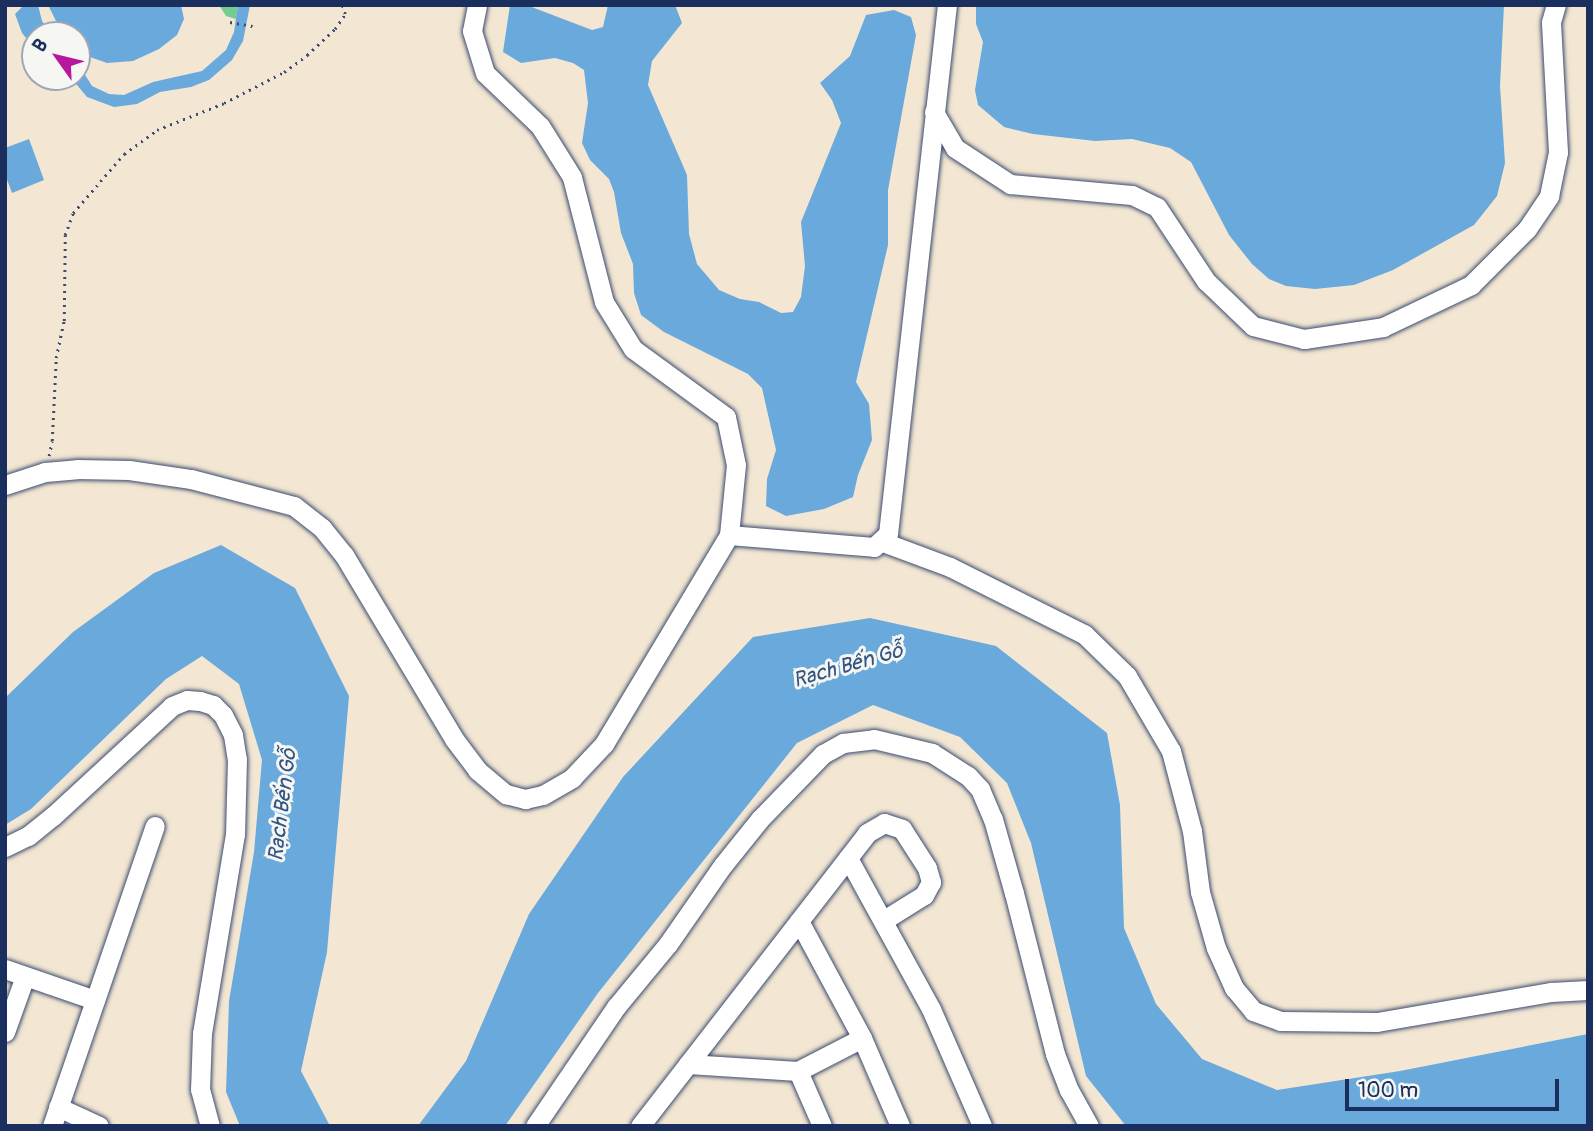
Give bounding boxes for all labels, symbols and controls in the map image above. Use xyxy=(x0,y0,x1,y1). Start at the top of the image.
north arrow xyxy=(21,21,91,91)
text: B xyxy=(27,34,53,57)
water label: Rạch Bến Gỗ xyxy=(790,638,906,694)
water label: Rạch Bến Gỗ xyxy=(264,748,302,862)
scale bar xyxy=(1348,1064,1562,1108)
text: 100 m xyxy=(1358,1077,1418,1104)

